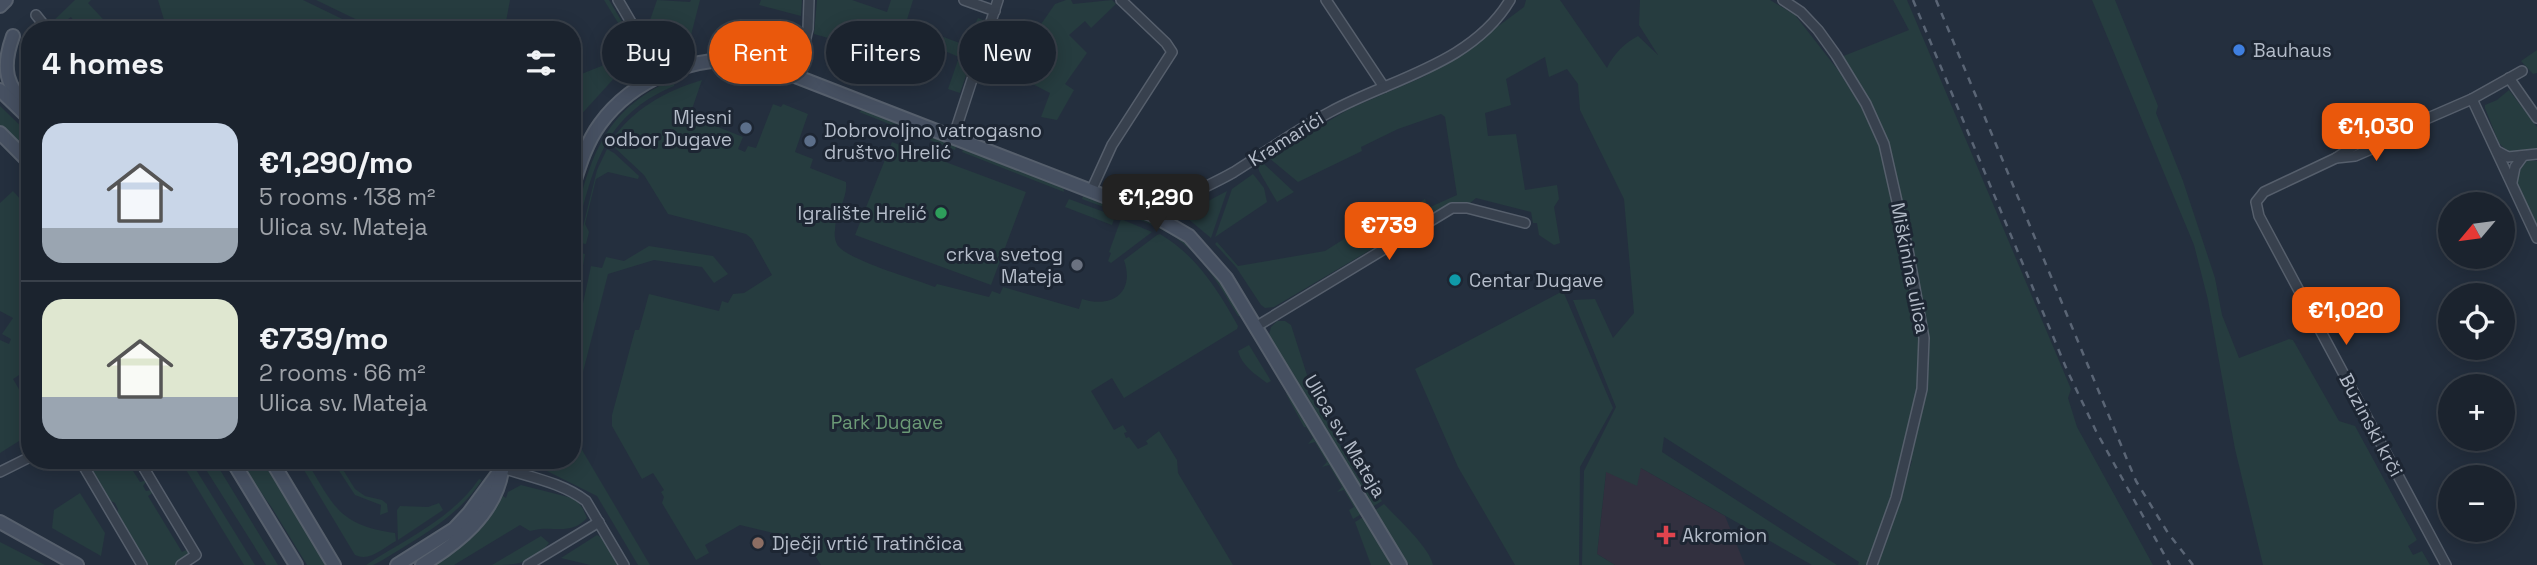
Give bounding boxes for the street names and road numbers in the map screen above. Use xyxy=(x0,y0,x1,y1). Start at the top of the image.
street label: Kramarići xyxy=(1244,106,1328,172)
street label: Miškinina ulica xyxy=(1885,200,1935,336)
street label: Buzinski krči xyxy=(2333,369,2409,481)
street label: Ulica sv. Mateja xyxy=(1298,370,1392,502)

